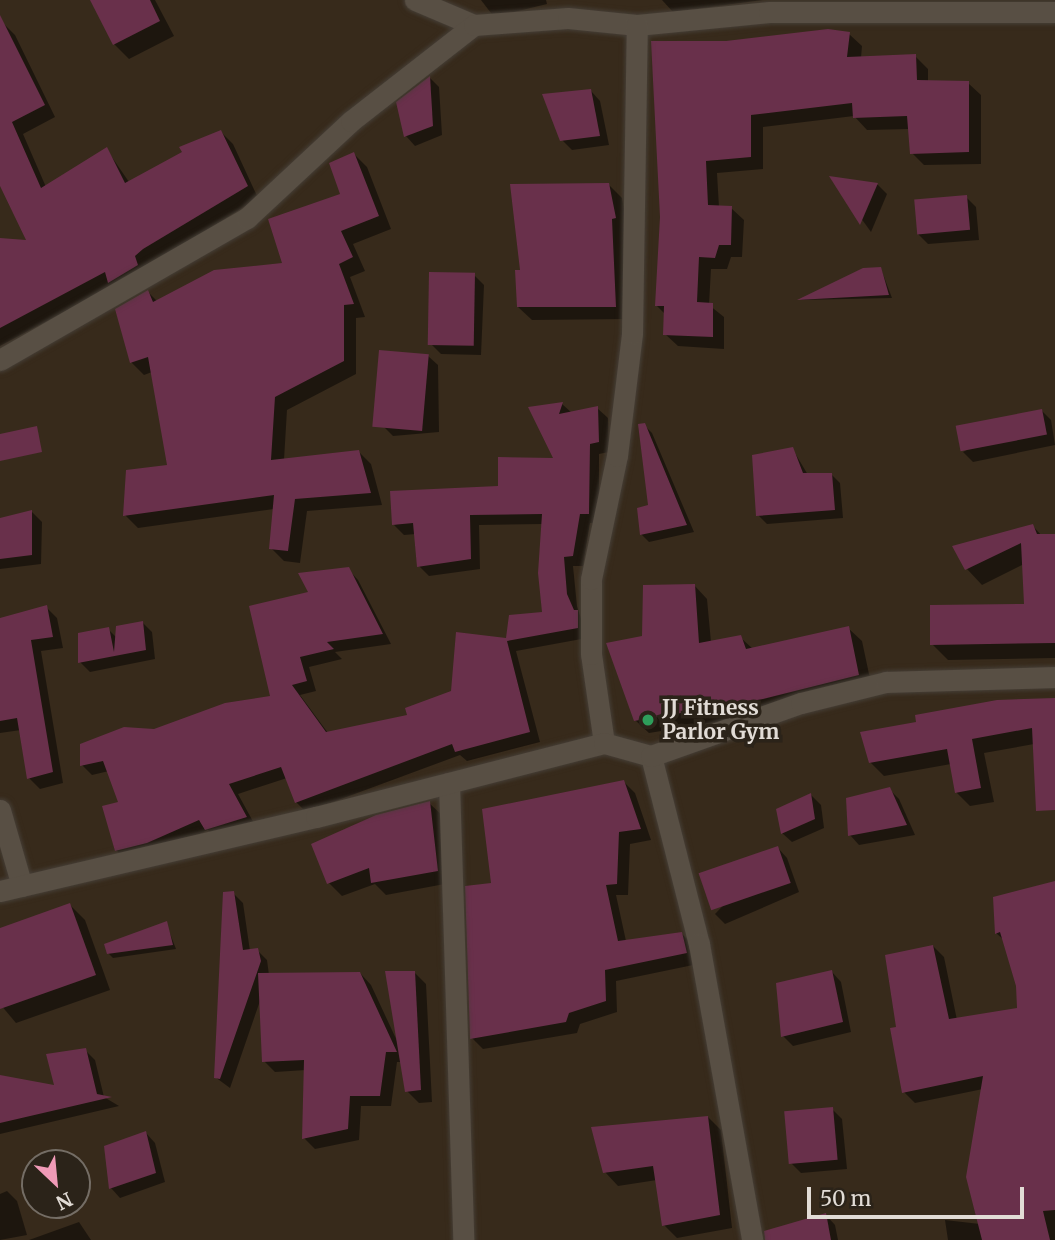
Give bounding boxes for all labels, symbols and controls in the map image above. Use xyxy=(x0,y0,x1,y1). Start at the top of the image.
place label: JJ Fitness Parlor Gym xyxy=(662,695,779,745)
marker: JJ Fitness Parlor Gym xyxy=(640,712,656,728)
north arrow xyxy=(21,1149,91,1219)
scale bar xyxy=(810,1174,1027,1218)
text: 50 m xyxy=(820,1185,871,1212)
text: N xyxy=(52,1187,76,1215)

